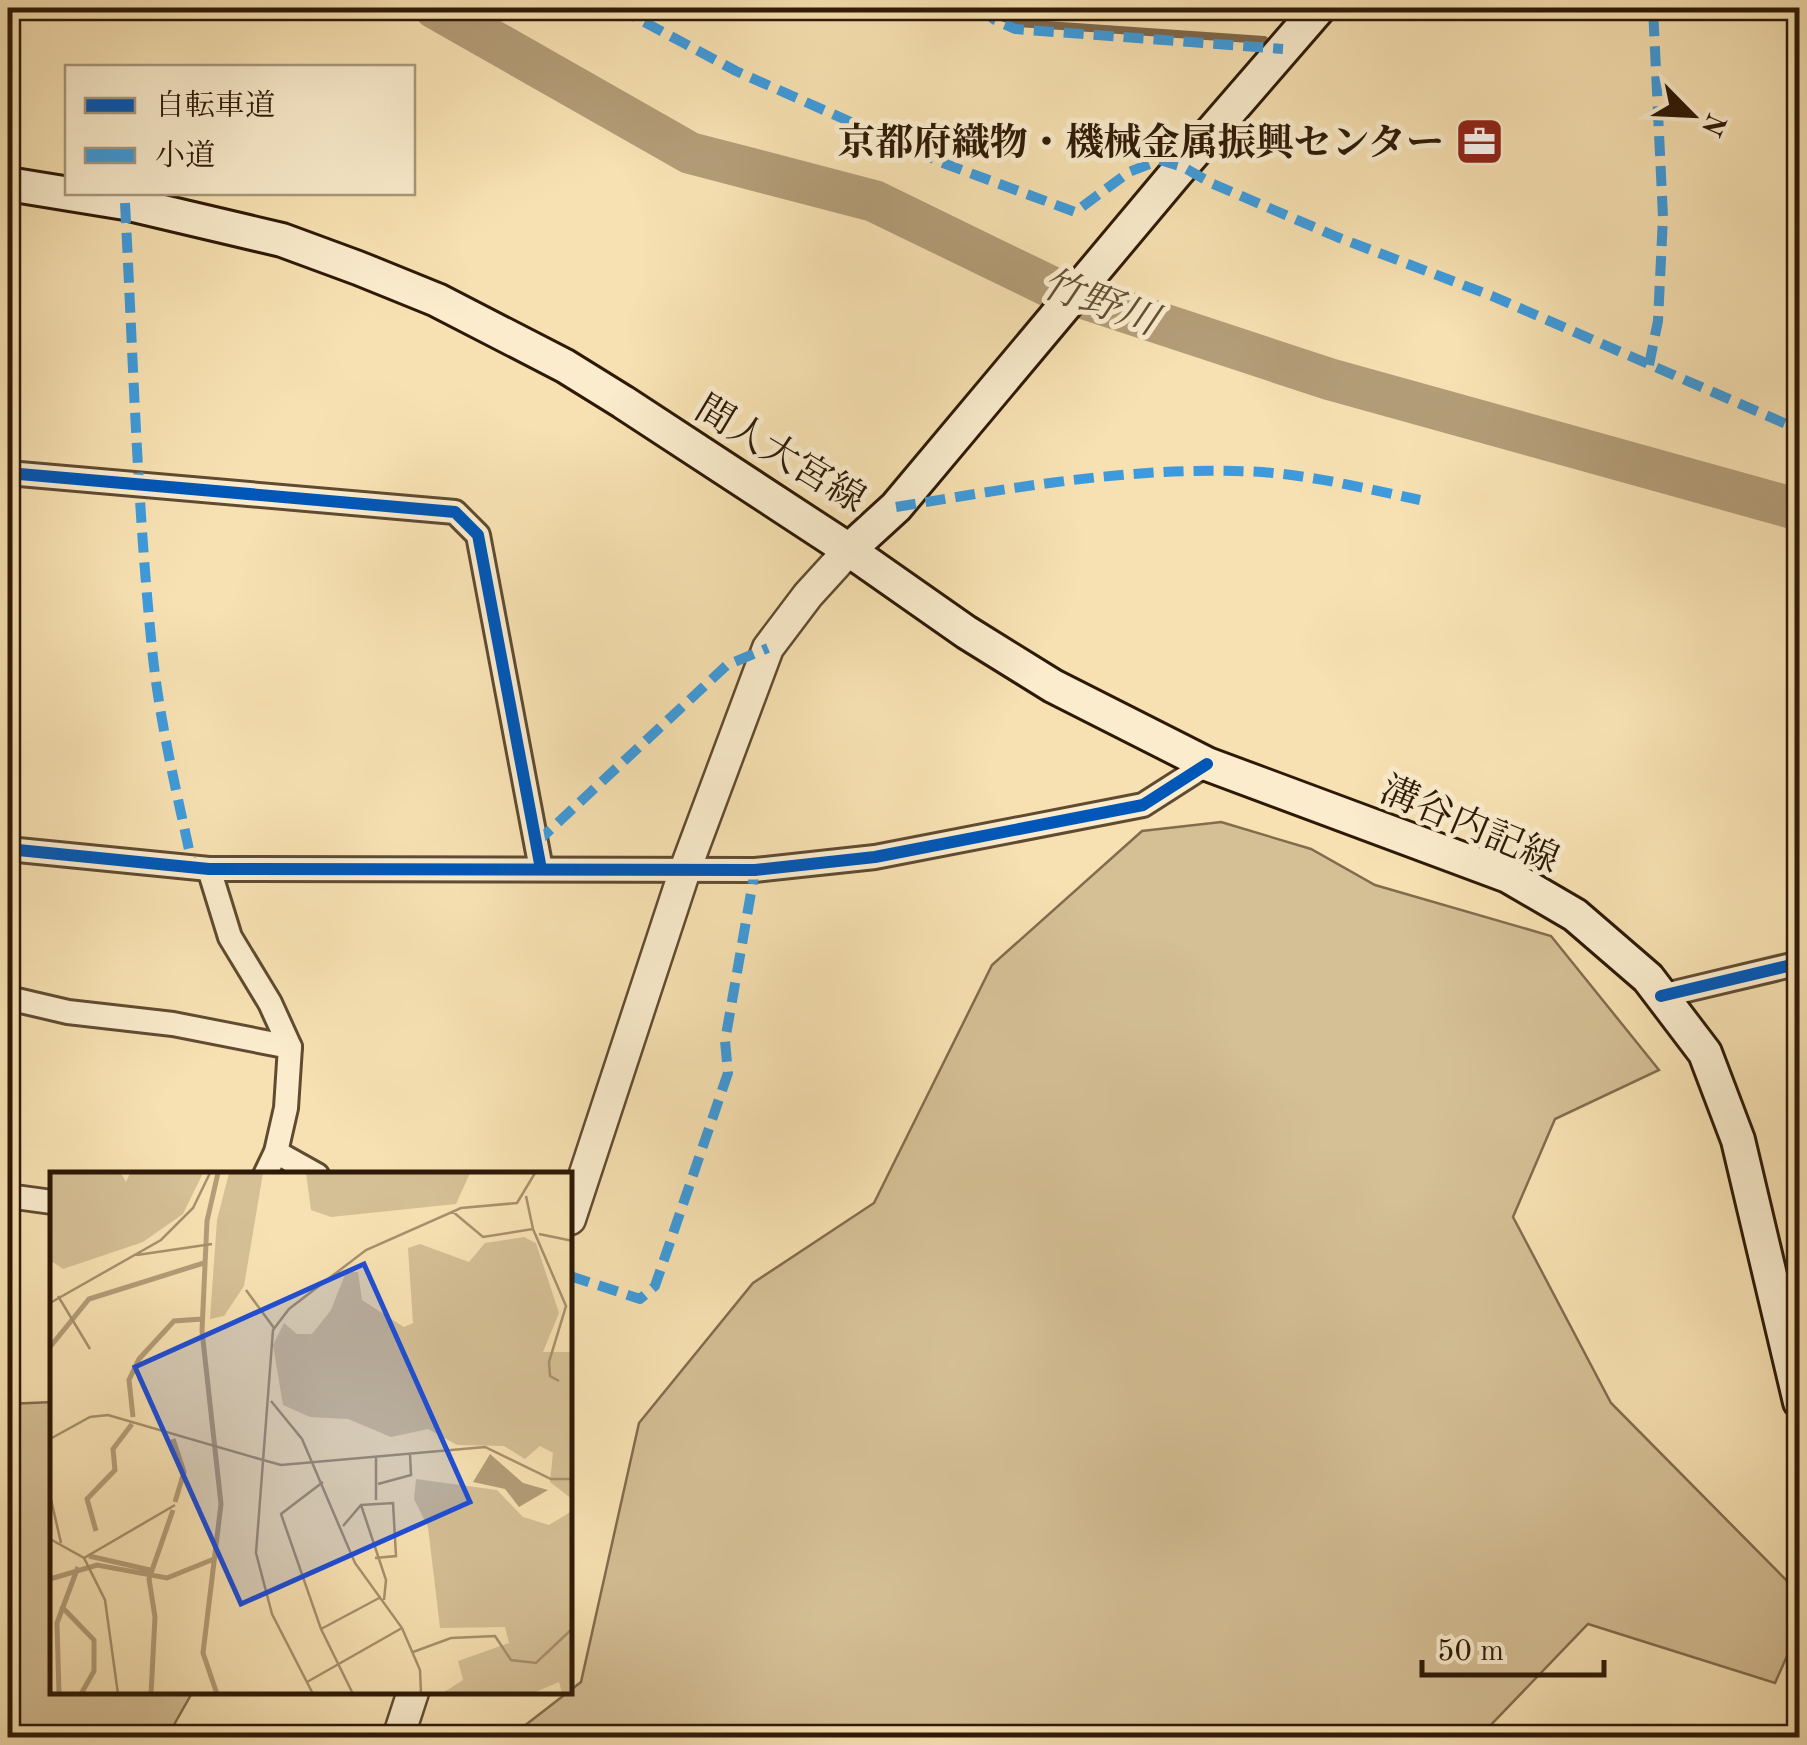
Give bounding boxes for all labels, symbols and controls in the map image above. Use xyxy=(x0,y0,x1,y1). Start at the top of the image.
legend xyxy=(65,65,415,195)
north arrow xyxy=(1642,65,1742,165)
text: 自転車道 xyxy=(155,89,275,122)
text: N xyxy=(1695,108,1729,140)
office icon: 京都府織物・機械金属振興センター xyxy=(1453,116,1505,168)
place label: 京都府織物・機械金属振興センター xyxy=(838,122,1444,164)
text: 小道 xyxy=(155,139,215,172)
water label: 竹野川 xyxy=(1035,262,1167,345)
street label: 間人大宮線 xyxy=(688,387,873,521)
street label: 溝谷内記線 xyxy=(1374,768,1565,881)
inset map xyxy=(50,1172,572,1695)
scale bar xyxy=(1422,1615,1604,1677)
text: 50 m xyxy=(1437,1637,1504,1667)

